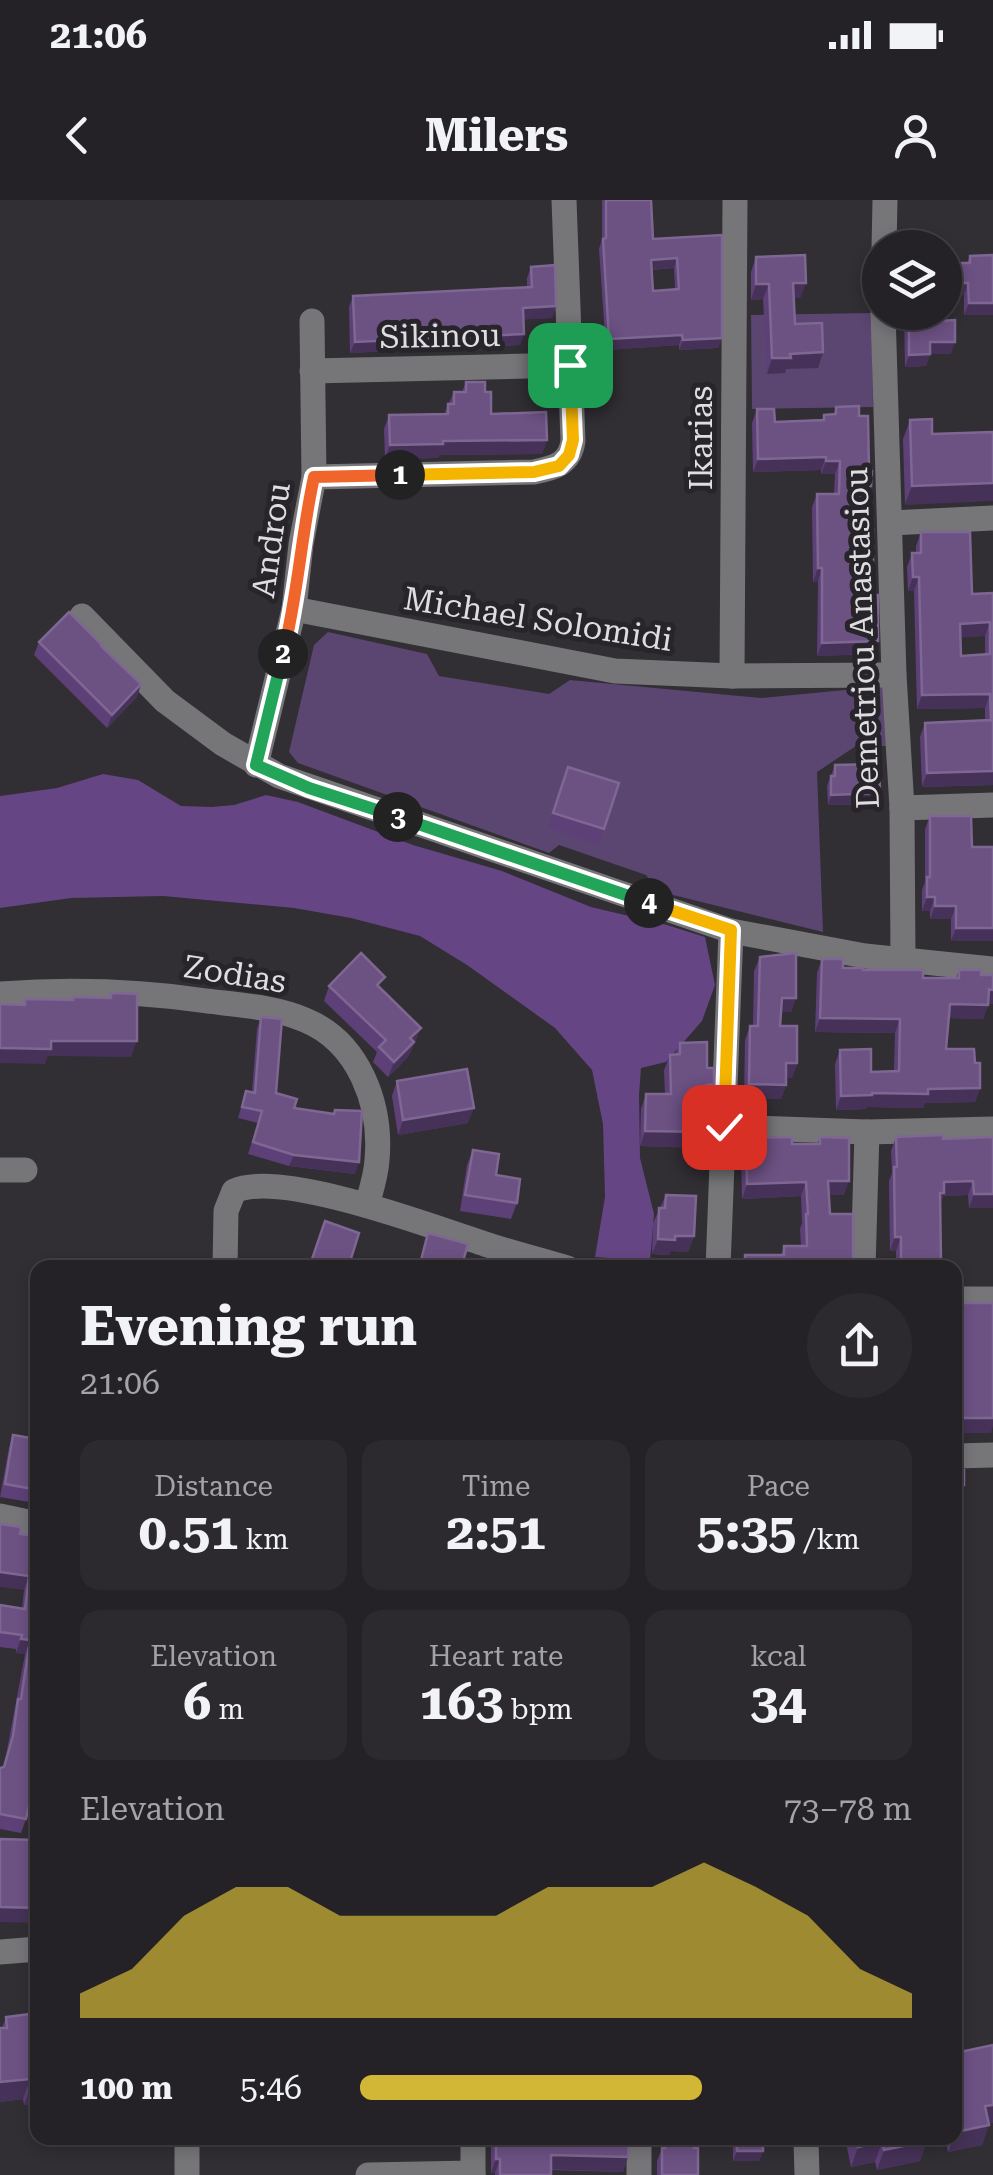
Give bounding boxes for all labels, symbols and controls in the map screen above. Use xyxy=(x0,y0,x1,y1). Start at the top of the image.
text: 21:06 xyxy=(50,13,147,57)
icon: back xyxy=(50,108,105,163)
icon: person xyxy=(888,108,943,163)
text: Milers xyxy=(425,109,568,162)
map controls xyxy=(862,230,962,330)
button: layers xyxy=(862,230,962,330)
street label: Sikinou xyxy=(379,316,501,356)
pin xyxy=(528,323,613,408)
icon: arrive xyxy=(543,338,598,393)
street label: Ikarias xyxy=(682,386,720,490)
pin: 1 xyxy=(375,450,425,500)
text: 1 xyxy=(392,458,408,491)
street label: Demetriou Anastasiou xyxy=(837,466,887,810)
street label: Androu xyxy=(244,480,298,600)
street label: Michael Solomidi xyxy=(401,579,675,659)
pin: 2 xyxy=(258,629,308,679)
text: 2 xyxy=(275,637,291,670)
pin: 3 xyxy=(373,792,423,842)
text: 3 xyxy=(390,800,406,833)
pin: 4 xyxy=(624,878,674,928)
text: 4 xyxy=(641,886,657,919)
street label: Zodias xyxy=(181,947,289,1001)
pin xyxy=(682,1085,767,1170)
icon: check xyxy=(697,1100,752,1155)
button: share xyxy=(807,1293,912,1398)
text: Evening run xyxy=(80,1294,417,1358)
text: 21:06 xyxy=(80,1364,160,1402)
text: Distance xyxy=(154,1470,273,1503)
text: Time xyxy=(462,1470,530,1503)
text: Pace xyxy=(747,1470,810,1503)
text: 0.51 xyxy=(139,1503,238,1561)
text: 2:51 xyxy=(446,1503,546,1561)
text: 5:35 xyxy=(697,1503,796,1561)
text: km xyxy=(238,1523,289,1556)
text: /km xyxy=(796,1523,860,1556)
text: Elevation xyxy=(150,1640,277,1673)
text: Heart rate xyxy=(429,1640,563,1673)
text: kcal xyxy=(750,1640,807,1673)
text: 6 xyxy=(183,1673,211,1731)
text: 163 xyxy=(419,1673,503,1731)
text: 34 xyxy=(750,1673,806,1731)
text: m xyxy=(211,1693,244,1726)
text: bpm xyxy=(503,1693,572,1726)
text: Elevation xyxy=(80,1790,225,1828)
text: 73–78 m xyxy=(784,1790,912,1828)
text: 100 m xyxy=(80,2069,173,2107)
text: 5:46 xyxy=(240,2069,302,2107)

